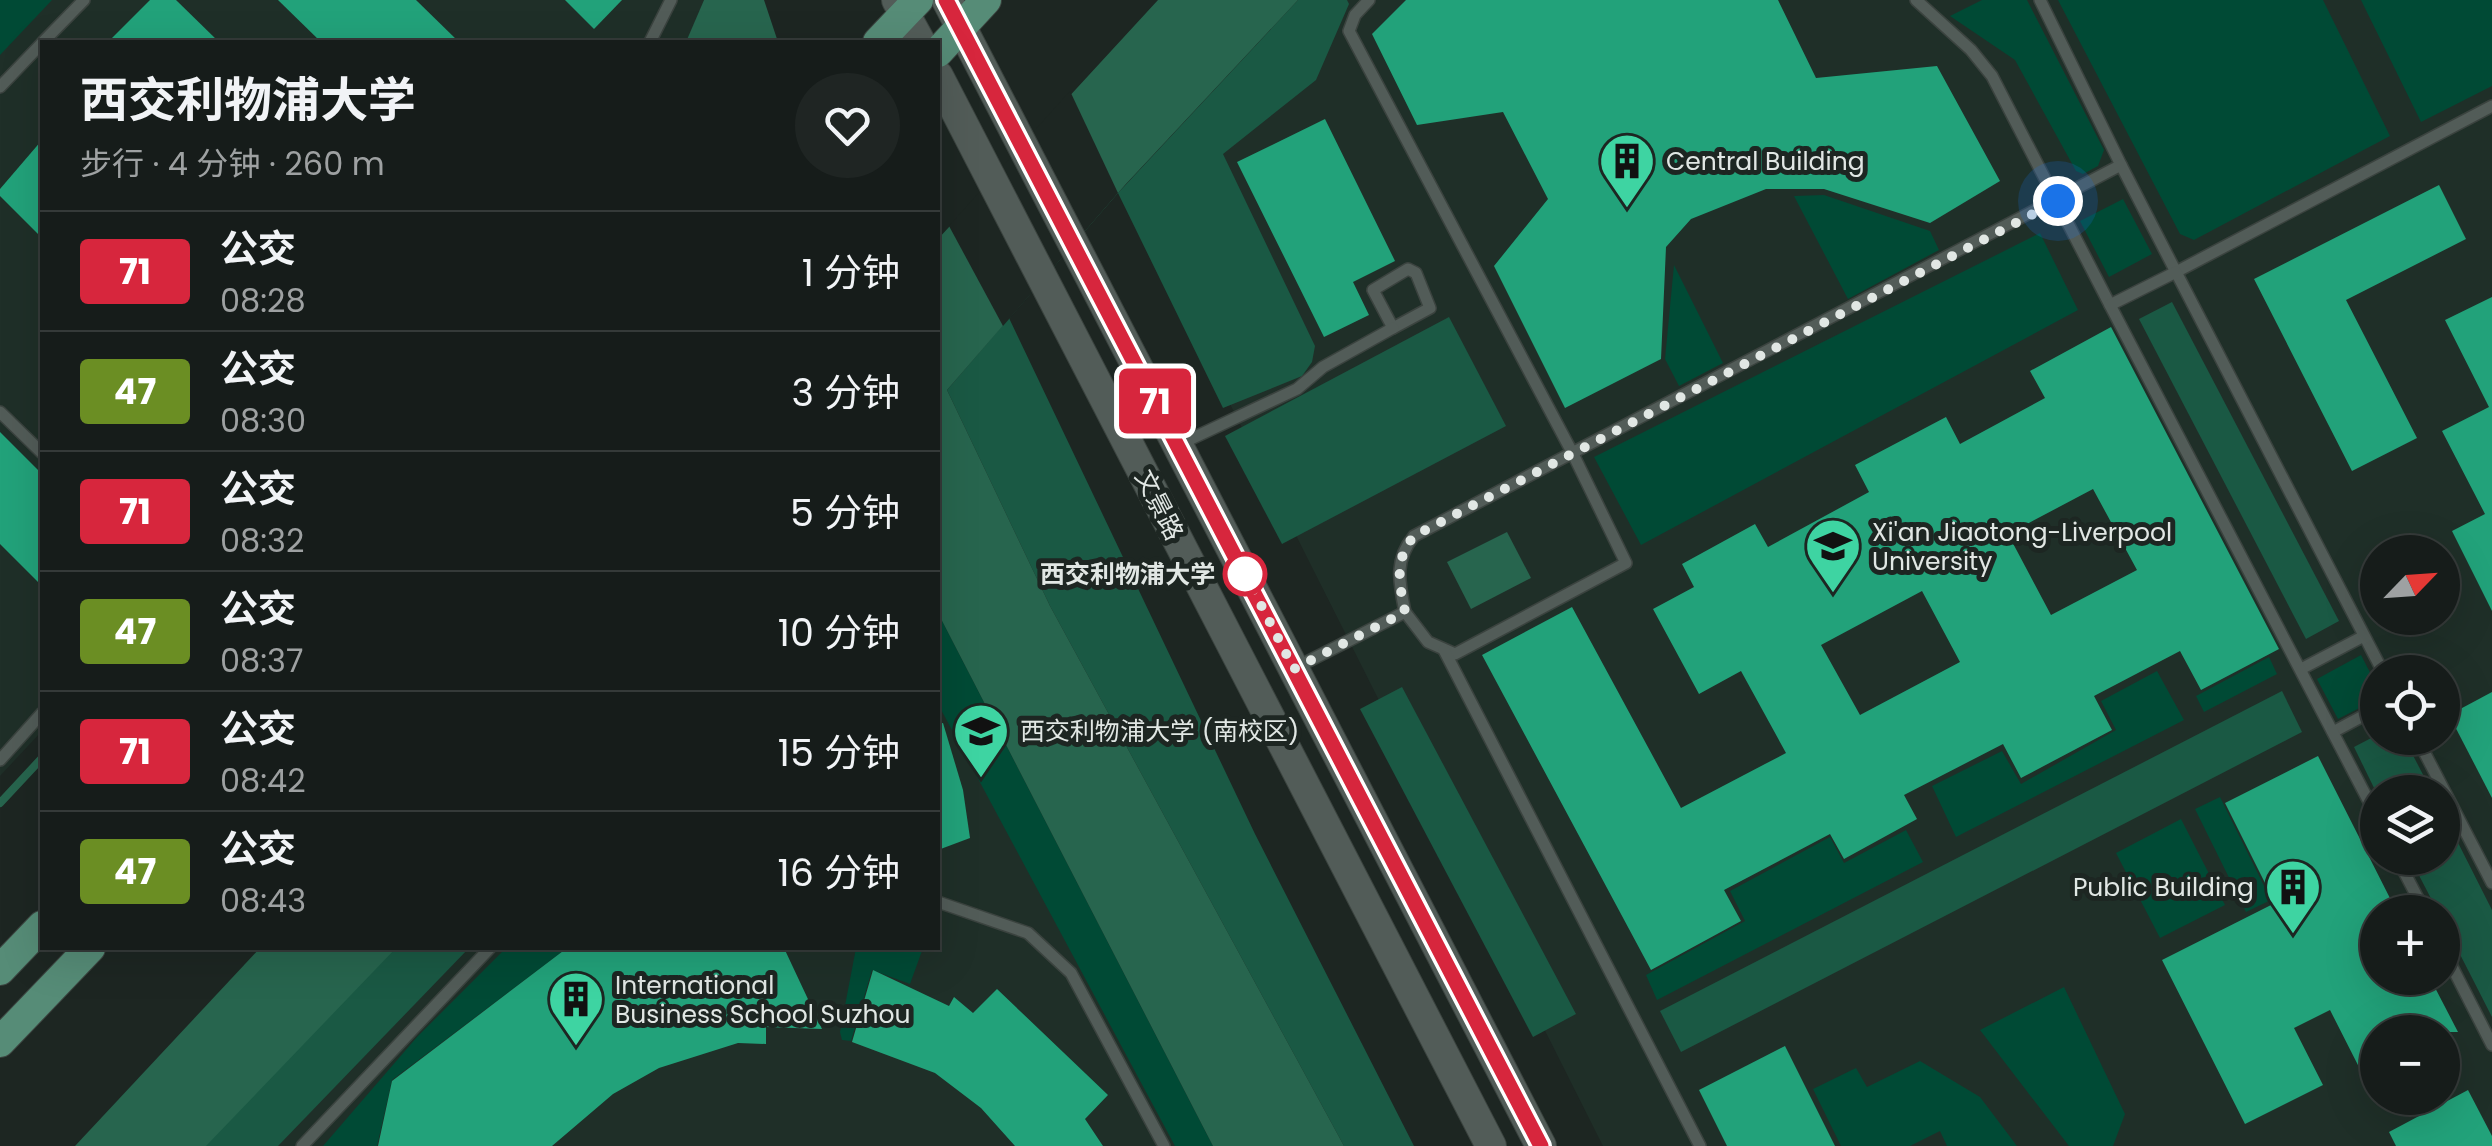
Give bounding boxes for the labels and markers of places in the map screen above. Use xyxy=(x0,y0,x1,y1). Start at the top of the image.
building icon: Central Building xyxy=(1597,131,1657,210)
place label: Central Building xyxy=(1666,144,1865,179)
place label: Xi'an Jiaotong-Liverpool University xyxy=(1872,515,2172,579)
school or university icon: Xi'an Jiaotong-Liverpool University xyxy=(1803,516,1863,595)
marker: 西交利物浦大学 xyxy=(1224,553,1266,595)
place label: 西交利物浦大学 xyxy=(1040,557,1215,592)
school or university icon: 西交利物浦大学 (南校区) xyxy=(951,701,1011,780)
place label: 西交利物浦大学 (南校区) xyxy=(1020,714,1299,749)
building icon: Public Building xyxy=(2263,857,2323,936)
place label: Public Building xyxy=(2073,870,2254,905)
place label: International Business School Suzhou xyxy=(615,968,911,1032)
building icon: International Business School Suzhou xyxy=(546,969,606,1048)

